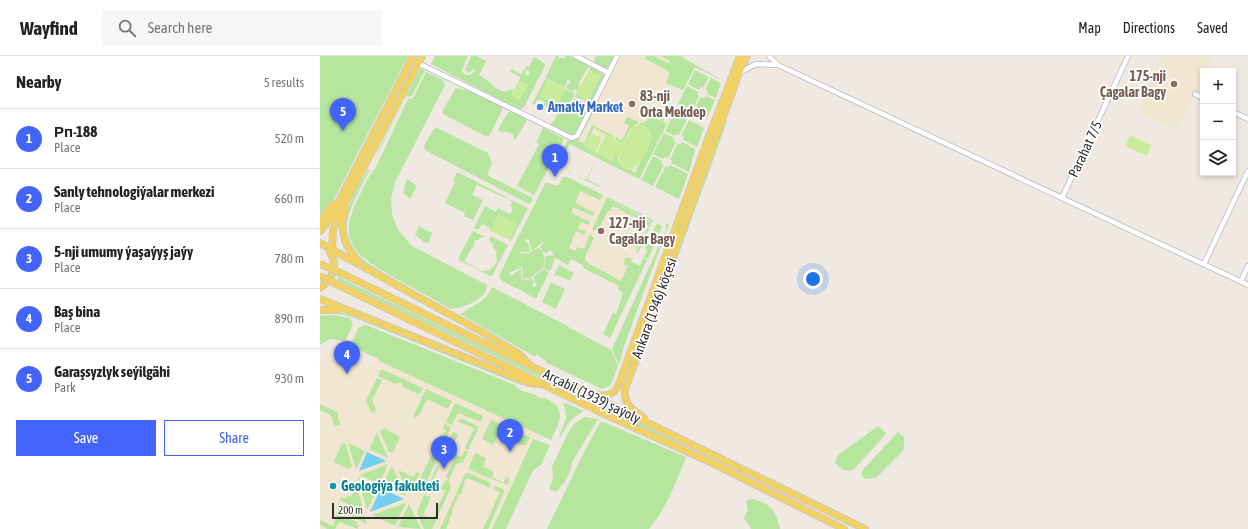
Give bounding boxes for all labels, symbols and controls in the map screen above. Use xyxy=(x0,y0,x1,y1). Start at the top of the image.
search box xyxy=(102,10,382,46)
text: Wayfind xyxy=(20,17,78,39)
icon: search xyxy=(116,17,138,39)
text: Search here xyxy=(148,19,212,36)
text: Map xyxy=(1078,20,1101,36)
text: Directions xyxy=(1123,20,1175,36)
text: Saved xyxy=(1197,20,1228,36)
place label: 175-nji Çagalar Bagy xyxy=(1100,68,1166,100)
map controls xyxy=(1200,68,1236,176)
button: + xyxy=(1200,68,1236,104)
text: Nearby xyxy=(16,72,62,92)
text: 5 results xyxy=(264,75,304,90)
marker: 175-nji Çagalar Bagy xyxy=(1169,79,1179,89)
place label: 83-nji Orta Mekdep xyxy=(640,88,706,120)
pin: 5 xyxy=(330,98,356,131)
place label: Amatly Market xyxy=(547,99,623,115)
marker: 83-nji Orta Mekdep xyxy=(627,99,637,109)
marker: Amatly Market xyxy=(535,102,545,112)
button: − xyxy=(1200,104,1236,140)
street label: Parahat 7/5 xyxy=(1065,118,1105,180)
text: Рп-188 xyxy=(54,123,97,140)
text: 1 xyxy=(26,131,32,146)
text: 520 m xyxy=(275,131,304,146)
text: Place xyxy=(54,140,81,155)
button: layers xyxy=(1200,140,1236,176)
pin: 1 xyxy=(542,144,568,177)
text: Sanly tehnologiýalar merkezi xyxy=(54,183,214,200)
text: 2 xyxy=(26,191,32,206)
text: 660 m xyxy=(275,191,304,206)
text: Place xyxy=(54,200,81,215)
place label: 127-nji Cagalar Bagy xyxy=(609,215,675,247)
marker: 127-nji Cagalar Bagy xyxy=(596,226,606,236)
text: 5-nji umumy ýaşaýyş jaýy xyxy=(54,243,193,260)
text: 3 xyxy=(26,251,32,266)
text: 780 m xyxy=(275,251,304,266)
street label: Ankara (1946) köçesi xyxy=(628,256,680,360)
text: Place xyxy=(54,260,81,275)
your location xyxy=(803,269,823,289)
text: Baş bina xyxy=(54,303,100,320)
text: 4 xyxy=(26,311,32,326)
text: 890 m xyxy=(275,311,304,326)
text: Place xyxy=(54,320,81,335)
pin: 4 xyxy=(334,341,360,374)
text: Garaşsyzlyk seýilgähi xyxy=(54,363,170,380)
street label: Arçabil (1939) şaýoly xyxy=(541,366,643,427)
text: 5 xyxy=(26,371,32,386)
text: 930 m xyxy=(275,371,304,386)
text: Park xyxy=(54,380,76,395)
pin: 2 xyxy=(497,419,523,452)
button: Save xyxy=(16,420,156,456)
button: Share xyxy=(164,420,304,456)
pin: 3 xyxy=(431,436,457,469)
place label: Geologiýa fakulteti xyxy=(341,478,439,494)
marker: Geologiýa fakulteti xyxy=(328,481,338,491)
scale bar xyxy=(332,501,438,520)
text: 200 m xyxy=(338,504,363,516)

